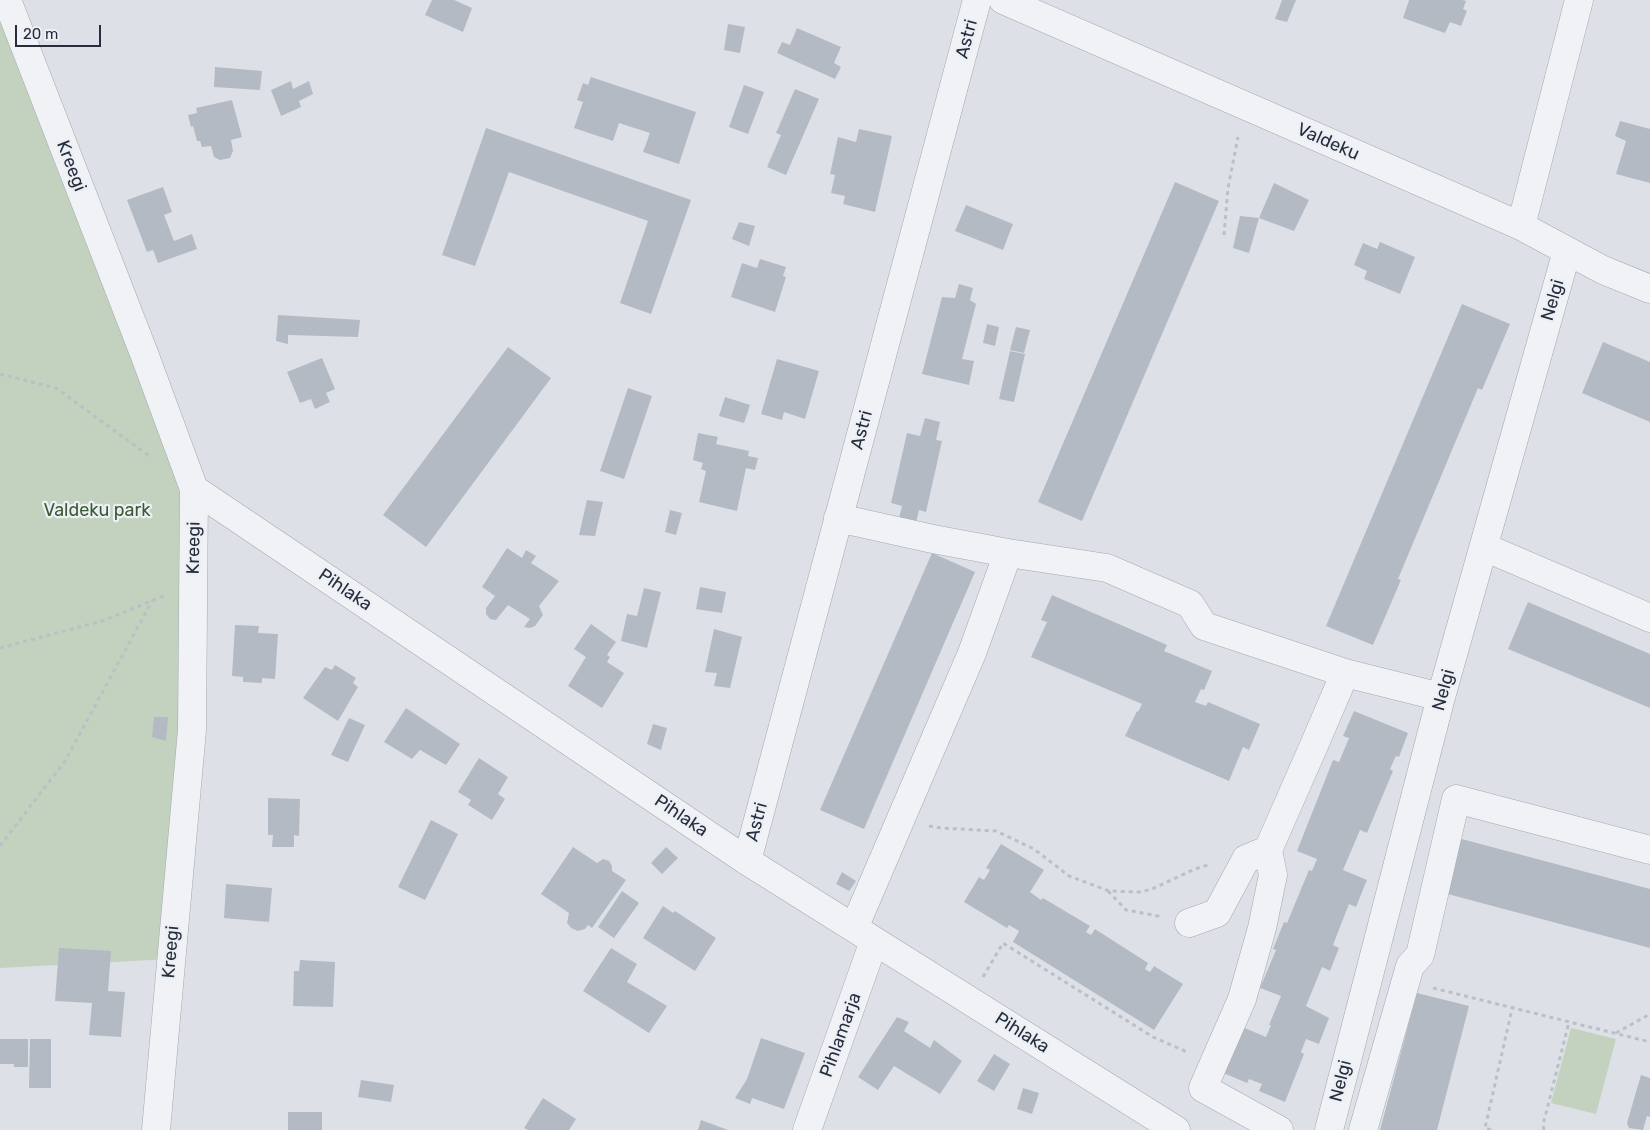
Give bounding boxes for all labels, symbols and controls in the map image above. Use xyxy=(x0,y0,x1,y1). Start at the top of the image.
scale bar xyxy=(18,15,104,47)
street label: Astri xyxy=(951,17,983,61)
text: 20 m xyxy=(23,25,58,43)
street label: Valdeku xyxy=(1293,119,1363,165)
street label: Kreegi xyxy=(51,138,91,194)
street label: Nelgi xyxy=(1537,277,1569,323)
street label: Astri xyxy=(846,408,878,452)
park label: Valdeku park xyxy=(43,500,151,522)
street label: Kreegi xyxy=(183,521,205,575)
street label: Pihlaka xyxy=(314,564,376,616)
street label: Nelgi xyxy=(1428,667,1460,713)
street label: Pihlaka xyxy=(650,790,712,842)
street label: Astri xyxy=(741,800,773,844)
street label: Kreegi xyxy=(158,925,184,979)
street label: Pihlamarja xyxy=(816,990,866,1080)
street label: Pihlaka xyxy=(991,1008,1053,1058)
street label: Nelgi xyxy=(1325,1058,1357,1104)

